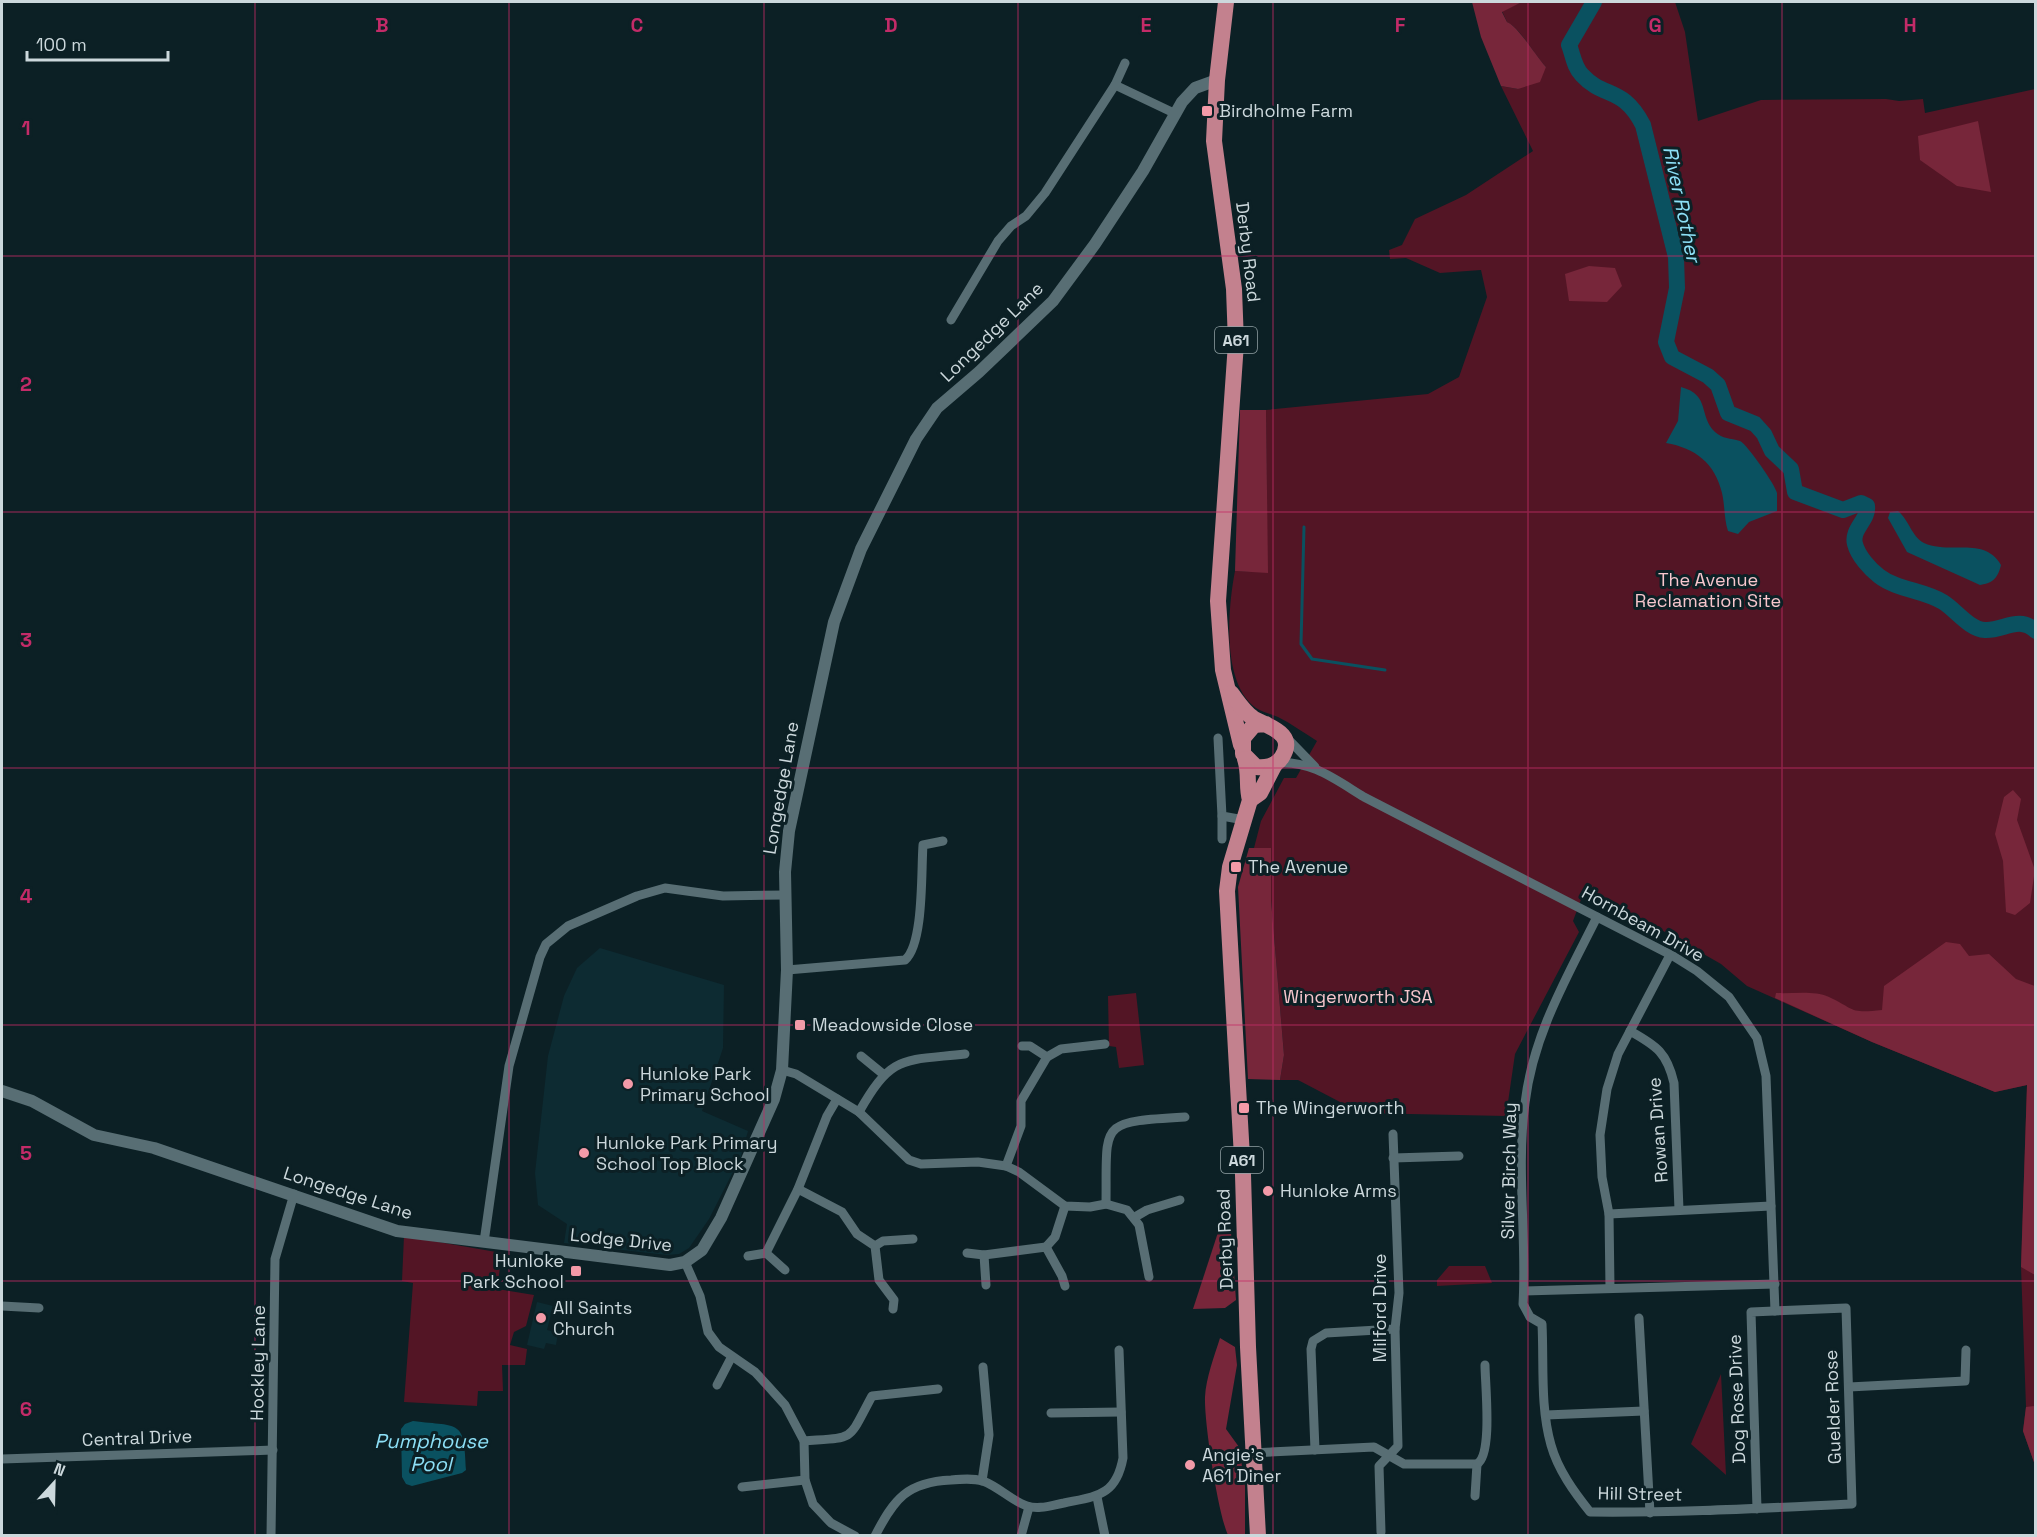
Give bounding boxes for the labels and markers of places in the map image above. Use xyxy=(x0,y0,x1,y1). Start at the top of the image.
place label: Birdholme Farm xyxy=(1219,99,1353,122)
marker: Birdholme Farm xyxy=(1200,104,1214,118)
place label: The Avenue xyxy=(1248,855,1348,878)
marker: The Avenue xyxy=(1229,860,1243,874)
place label: Meadowside Close xyxy=(812,1013,973,1036)
marker: Meadowside Close xyxy=(793,1018,807,1032)
place label: Hunloke Park Primary School xyxy=(640,1062,770,1106)
marker: Hunloke Park Primary School xyxy=(621,1077,635,1091)
place label: The Wingerworth xyxy=(1256,1096,1404,1119)
marker: The Wingerworth xyxy=(1237,1101,1251,1115)
place label: Hunloke Park Primary School Top Block xyxy=(596,1131,778,1175)
marker: Hunloke Park Primary School Top Block xyxy=(577,1146,591,1160)
place label: Hunloke Arms xyxy=(1280,1179,1397,1202)
marker: Hunloke Arms xyxy=(1261,1184,1275,1198)
place label: Hunloke Park School xyxy=(462,1249,564,1293)
marker: Hunloke Park School xyxy=(569,1264,583,1278)
place label: All Saints Church xyxy=(553,1296,632,1340)
marker: All Saints Church xyxy=(534,1311,548,1325)
place label: Angie's A61 Diner xyxy=(1202,1443,1282,1487)
marker: Angie's A61 Diner xyxy=(1183,1458,1197,1472)

